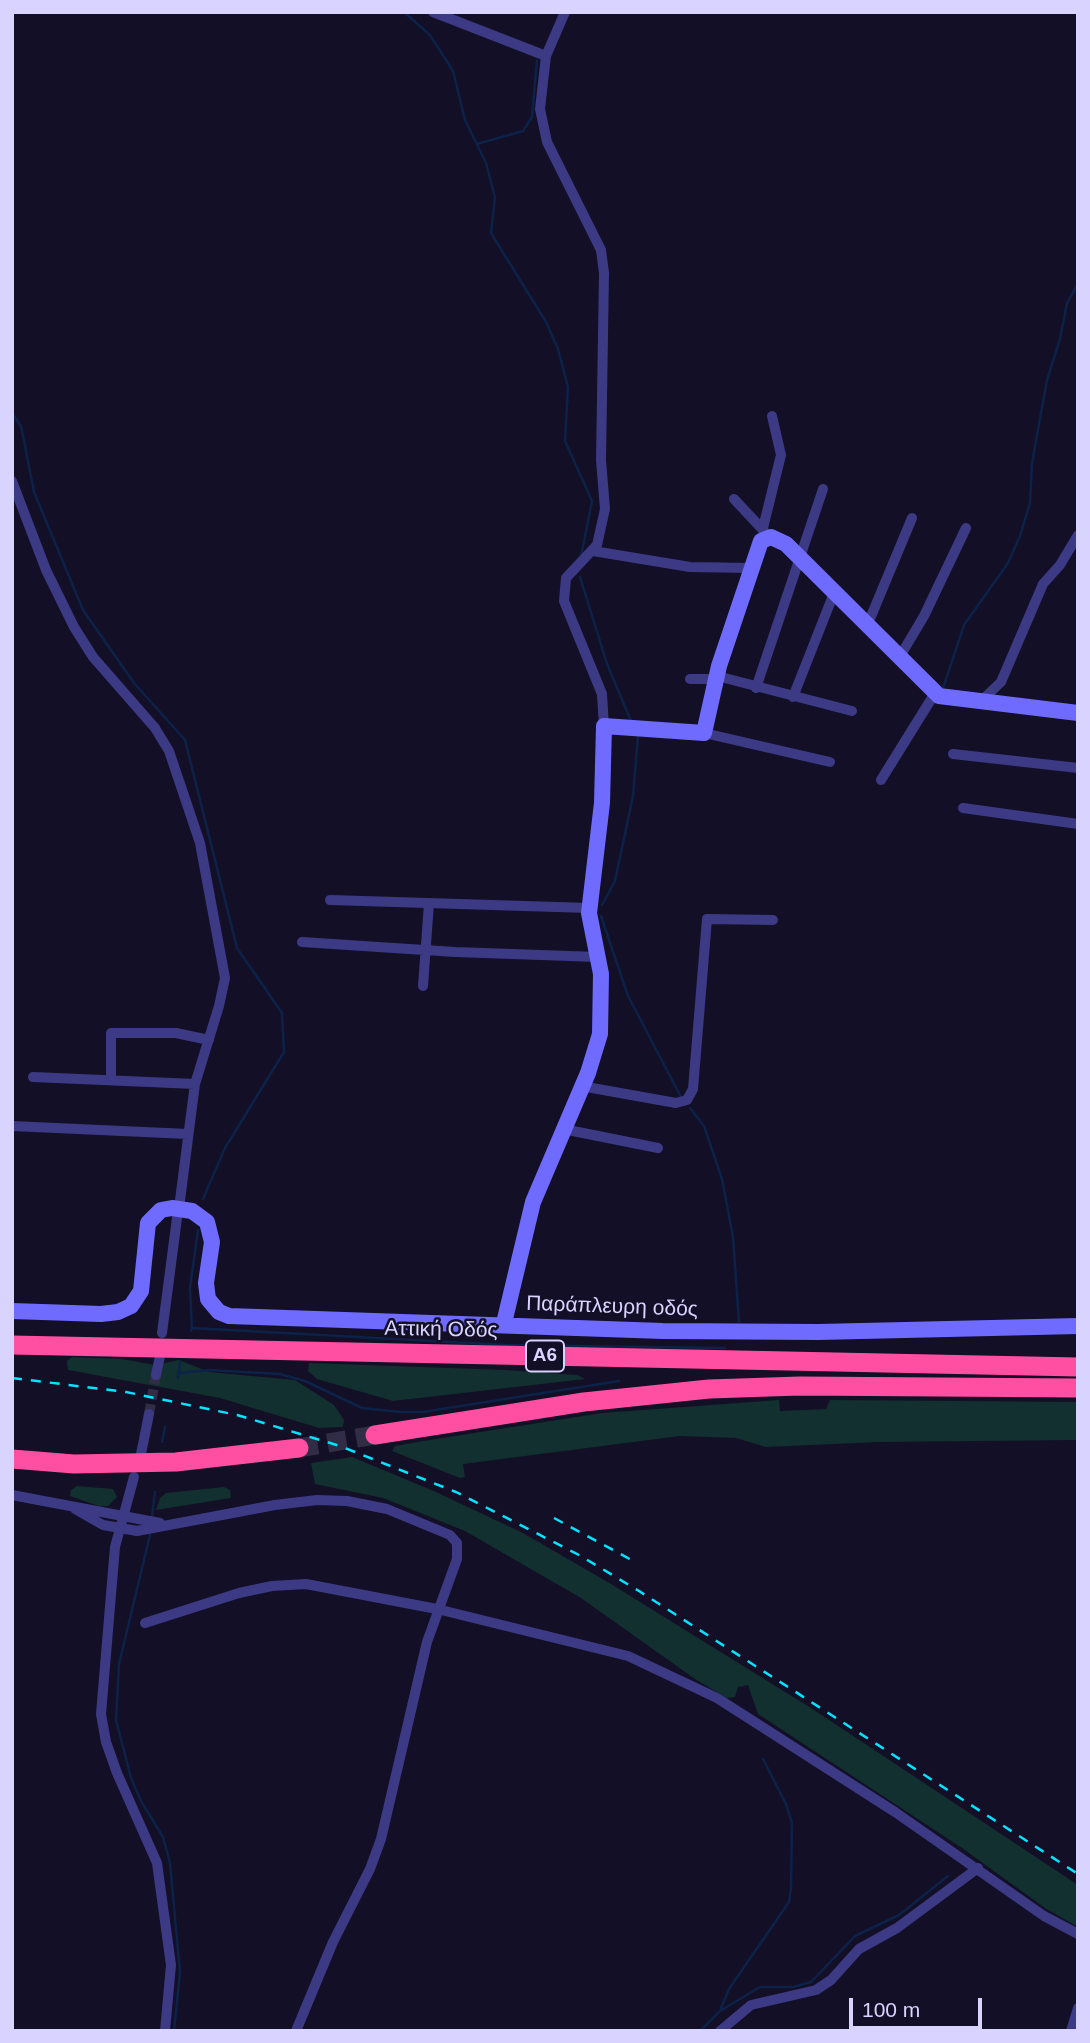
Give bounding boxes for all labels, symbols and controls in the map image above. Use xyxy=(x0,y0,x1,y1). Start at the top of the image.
street label: Παράπλευρη οδός xyxy=(526,1291,698,1323)
street label: Αττική Οδός xyxy=(384,1316,498,1344)
road number: Α6 xyxy=(526,1340,564,1372)
scale bar xyxy=(852,1983,985,2027)
text: 100 m xyxy=(862,1998,920,2021)

